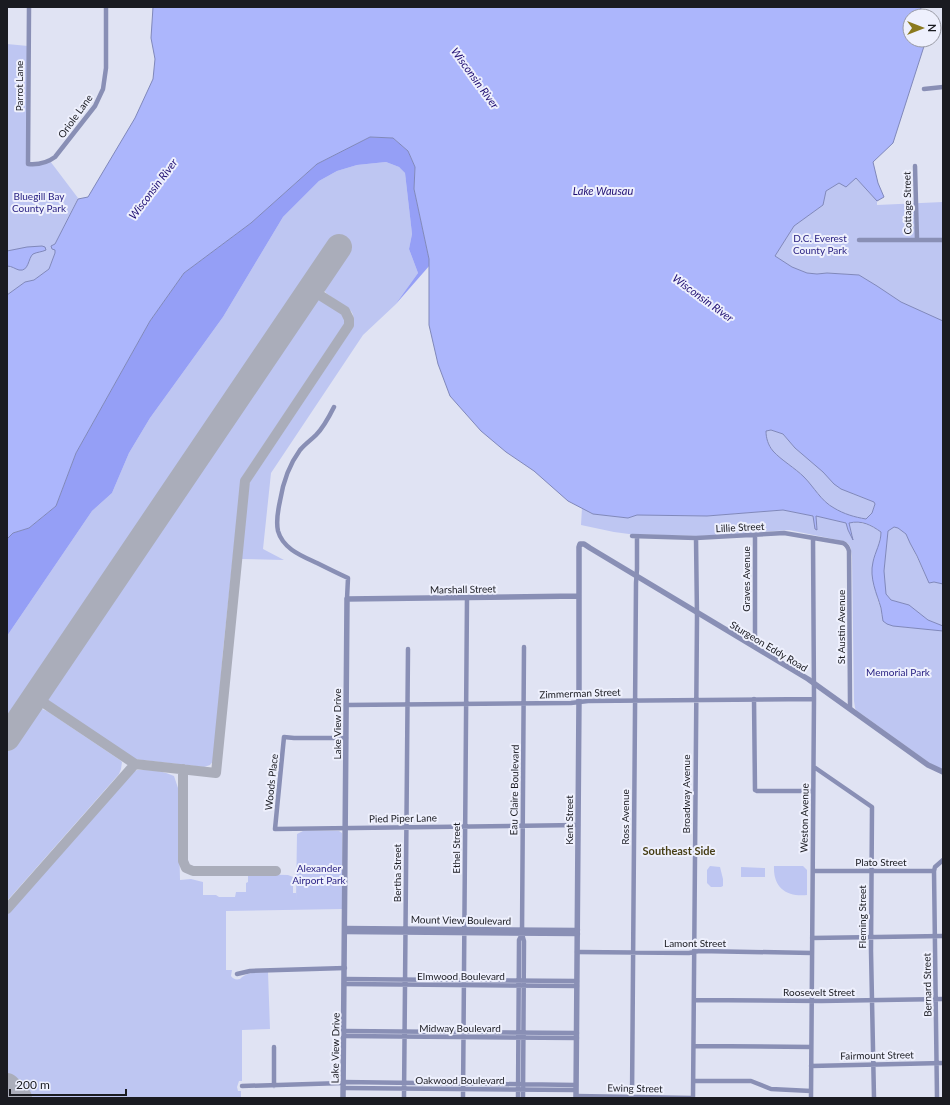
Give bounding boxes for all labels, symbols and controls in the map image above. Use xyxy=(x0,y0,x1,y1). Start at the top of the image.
north arrow xyxy=(902,8,942,48)
text: N xyxy=(926,24,939,32)
water label: Wisconsin River xyxy=(449,45,502,111)
street label: Parrot Lane xyxy=(13,61,25,111)
street label: Oriole Lane xyxy=(55,92,95,140)
water label: Wisconsin River xyxy=(126,156,180,221)
street label: Cottage Street xyxy=(900,171,914,235)
water label: Lake Wausau xyxy=(573,184,633,197)
park label: Bluegill Bay County Park xyxy=(12,190,67,214)
park label: D.C. Everest County Park xyxy=(793,232,848,256)
water label: Wisconsin River xyxy=(670,271,737,324)
street label: Lillie Street xyxy=(715,520,765,534)
street label: Graves Avenue xyxy=(740,546,752,612)
street label: Marshall Street xyxy=(430,582,497,596)
street label: St Austin Avenue xyxy=(835,590,847,664)
street label: Sturgeon Eddy Road xyxy=(728,618,810,674)
park label: Memorial Park xyxy=(866,666,931,678)
street label: Zimmerman Street xyxy=(539,686,621,700)
street label: Lake View Drive xyxy=(331,689,343,759)
street label: Eau Claire Boulevard xyxy=(507,745,521,835)
street label: Woods Place xyxy=(262,753,280,811)
street label: Broadway Avenue xyxy=(680,755,692,833)
street label: Weston Avenue xyxy=(797,783,811,853)
street label: Ross Avenue xyxy=(619,789,631,845)
street label: Kent Street xyxy=(563,795,575,845)
street label: Pied Piper Lane xyxy=(369,811,437,825)
street label: Ethel Street xyxy=(450,822,462,874)
street label: Bertha Street xyxy=(391,843,403,902)
district label: Southeast Side xyxy=(643,844,716,857)
street label: Plato Street xyxy=(855,856,907,868)
park label: Alexander Airport Park xyxy=(292,862,347,886)
street label: Fleming Street xyxy=(856,885,868,949)
street label: Mount View Boulevard xyxy=(411,913,511,927)
street label: Lamont Street xyxy=(664,937,726,949)
street label: Bernard Street xyxy=(920,953,934,1017)
street label: Elmwood Boulevard xyxy=(417,970,505,982)
street label: Roosevelt Street xyxy=(783,986,855,998)
street label: Lake View Drive xyxy=(328,1012,342,1084)
street label: Midway Boulevard xyxy=(419,1022,501,1034)
street label: Fairmount Street xyxy=(840,1048,914,1062)
scale bar xyxy=(10,1071,126,1097)
street label: Oakwood Boulevard xyxy=(415,1074,505,1086)
text: 200 m xyxy=(16,1077,50,1092)
street label: Ewing Street xyxy=(607,1082,663,1094)

